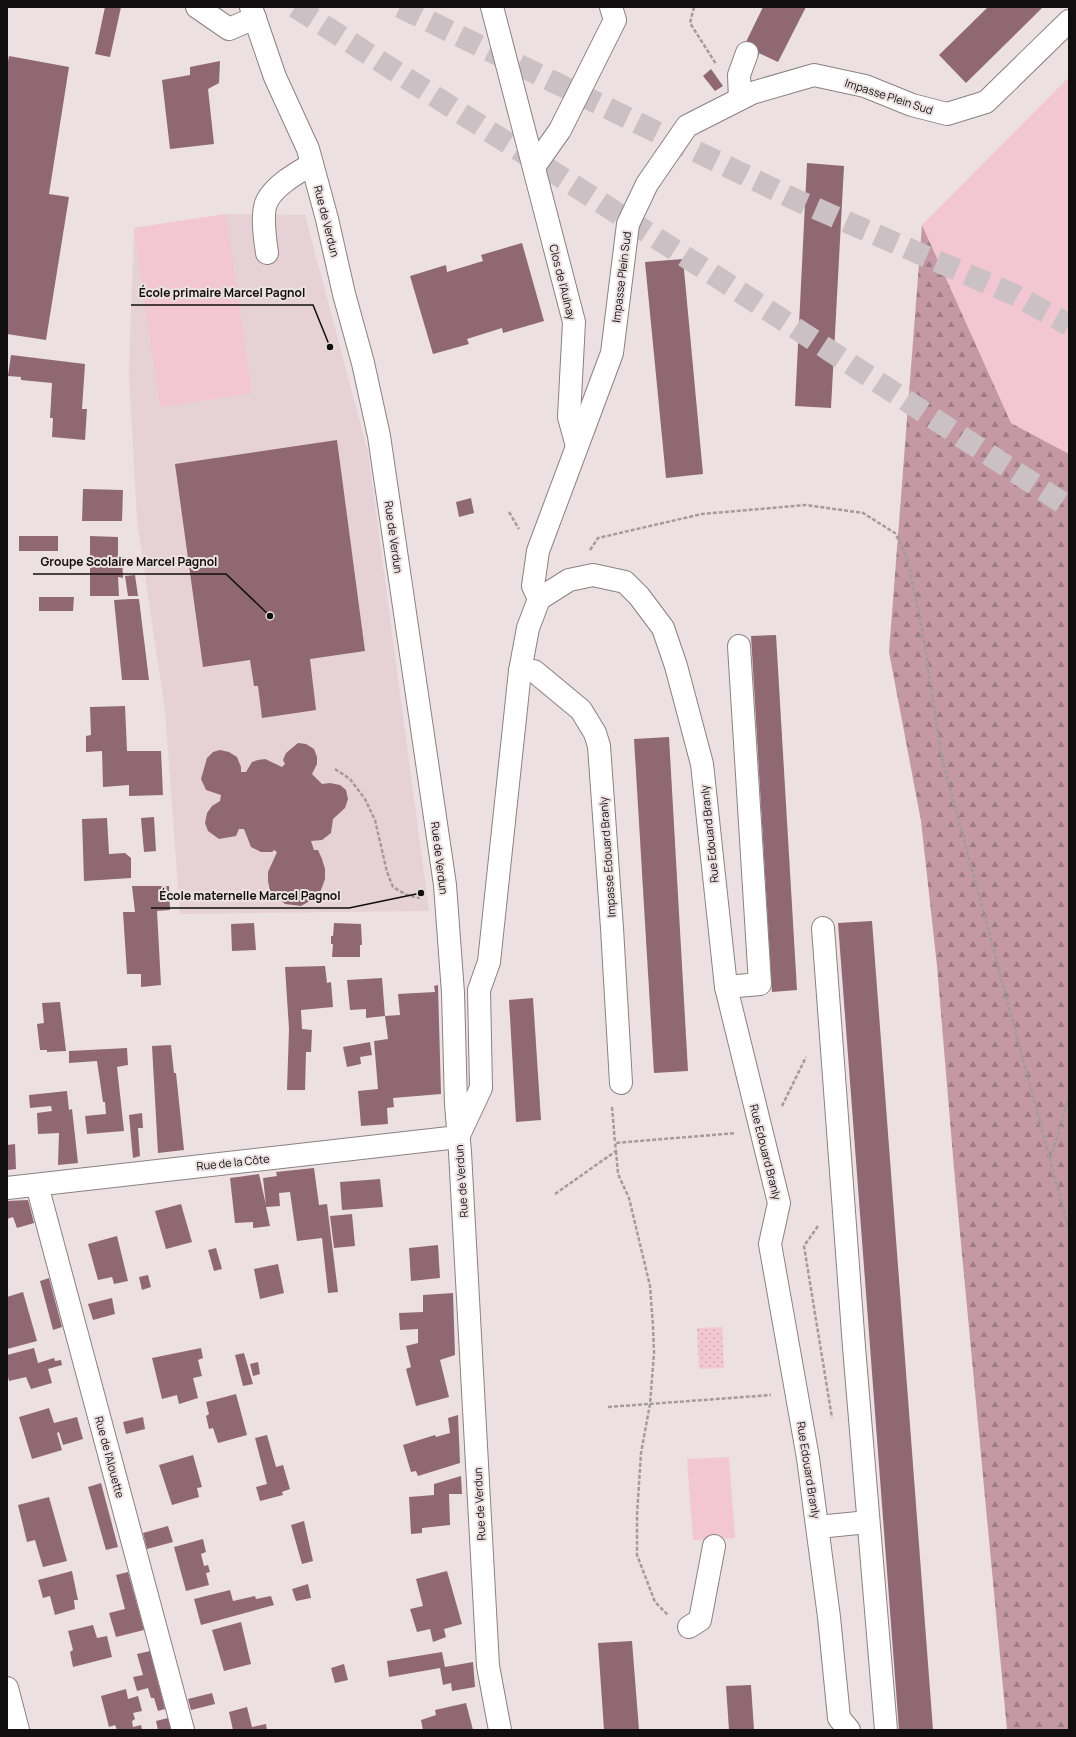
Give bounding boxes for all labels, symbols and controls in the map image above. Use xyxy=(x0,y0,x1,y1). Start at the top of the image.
street label: Impasse Plein Sud xyxy=(843,75,935,117)
street label: Rue de Verdun xyxy=(311,184,343,258)
street label: Impasse Plein Sud xyxy=(608,231,634,323)
street label: Clos de l'Aulnay xyxy=(546,243,580,322)
callout: École primaire Marcel Pagnol xyxy=(131,281,313,305)
text: École primaire Marcel Pagnol xyxy=(139,284,305,301)
street label: Rue de Verdun xyxy=(381,500,407,574)
callout: Groupe Scolaire Marcel Pagnol xyxy=(33,550,226,574)
text: Groupe Scolaire Marcel Pagnol xyxy=(41,553,217,570)
street label: Rue Edouard Branly xyxy=(696,784,722,884)
street label: Impasse Edouard Branly xyxy=(595,796,619,918)
street label: Rue de Verdun xyxy=(428,821,452,895)
callout: École maternelle Marcel Pagnol xyxy=(151,884,349,908)
text: École maternelle Marcel Pagnol xyxy=(159,887,341,904)
street label: Rue Edouard Branly xyxy=(747,1103,785,1202)
street label: Rue de Verdun xyxy=(451,1144,471,1218)
street label: Rue de la Côte xyxy=(196,1151,271,1173)
street label: Rue de l'Alouette xyxy=(92,1414,128,1500)
street label: Rue Edouard Branly xyxy=(794,1420,824,1520)
street label: Rue de Verdun xyxy=(470,1467,488,1541)

